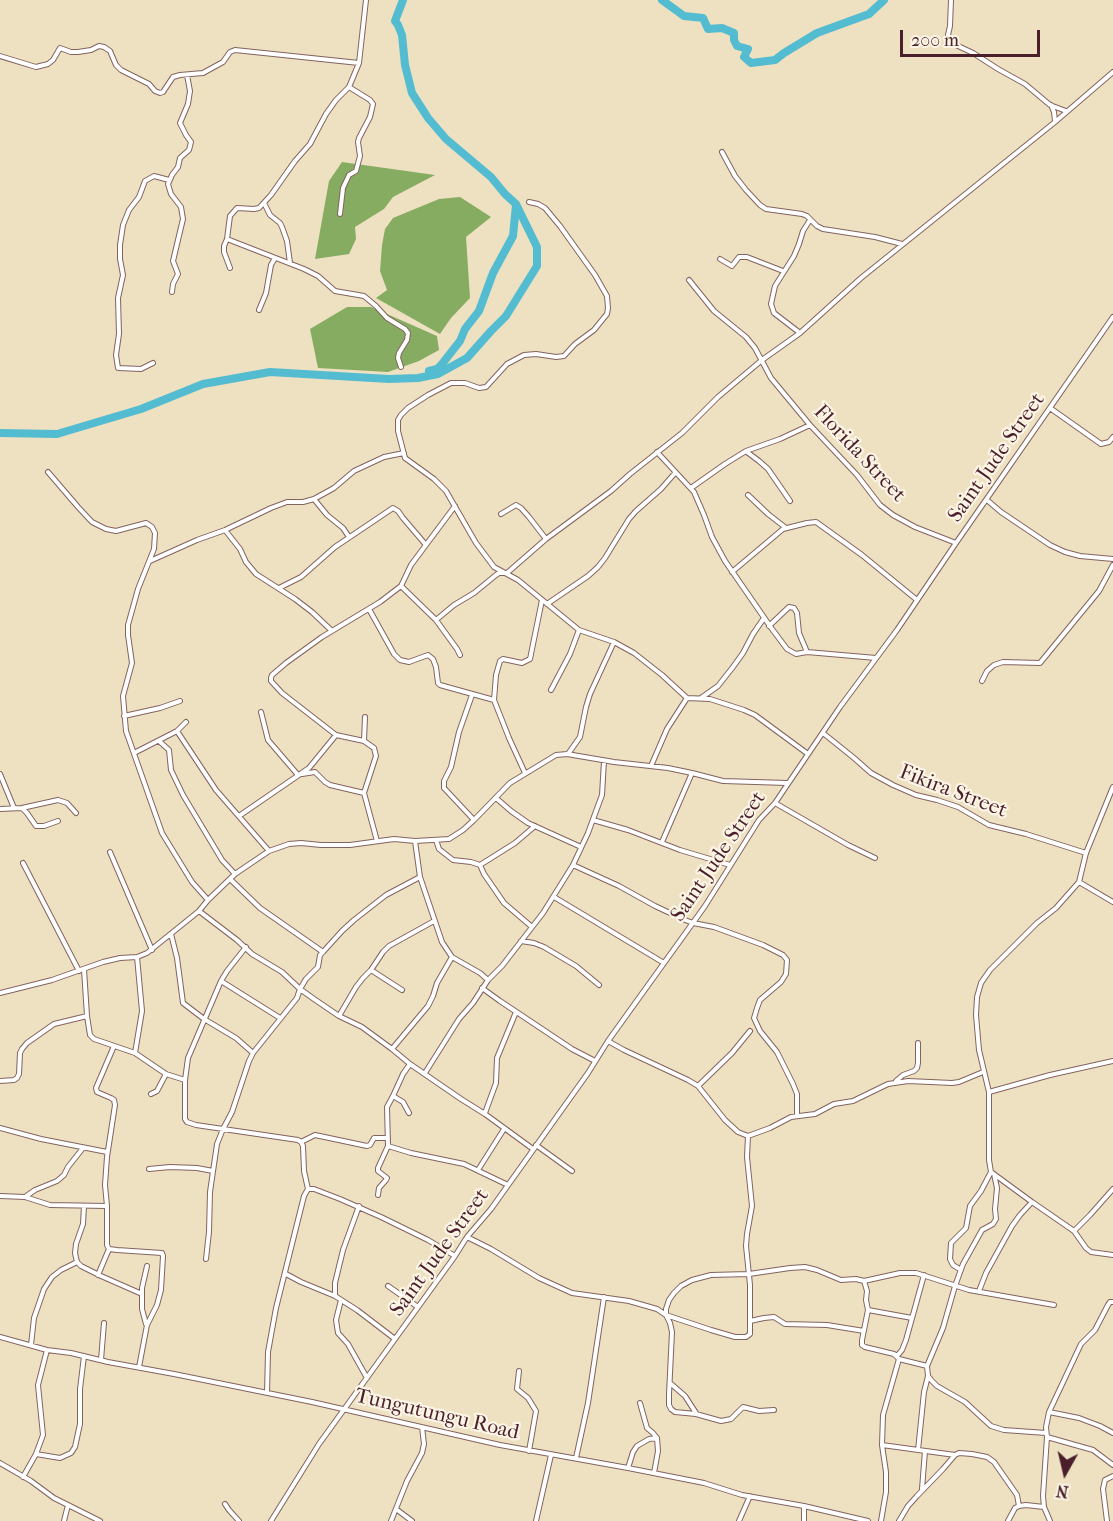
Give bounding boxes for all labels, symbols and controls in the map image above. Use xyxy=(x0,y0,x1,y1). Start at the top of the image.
scale bar xyxy=(903,18,1042,56)
text: 200 m xyxy=(911,30,959,51)
street label: Saint Jude Street xyxy=(943,389,1051,527)
street label: Florida Street xyxy=(808,400,910,508)
street label: Fikira Street xyxy=(896,760,1010,824)
street label: Saint Jude Street xyxy=(666,787,772,927)
street label: Saint Jude Street xyxy=(385,1184,495,1322)
street label: Tungutungu Road xyxy=(353,1384,521,1446)
north arrow xyxy=(1035,1443,1095,1503)
text: N xyxy=(1055,1481,1070,1502)

